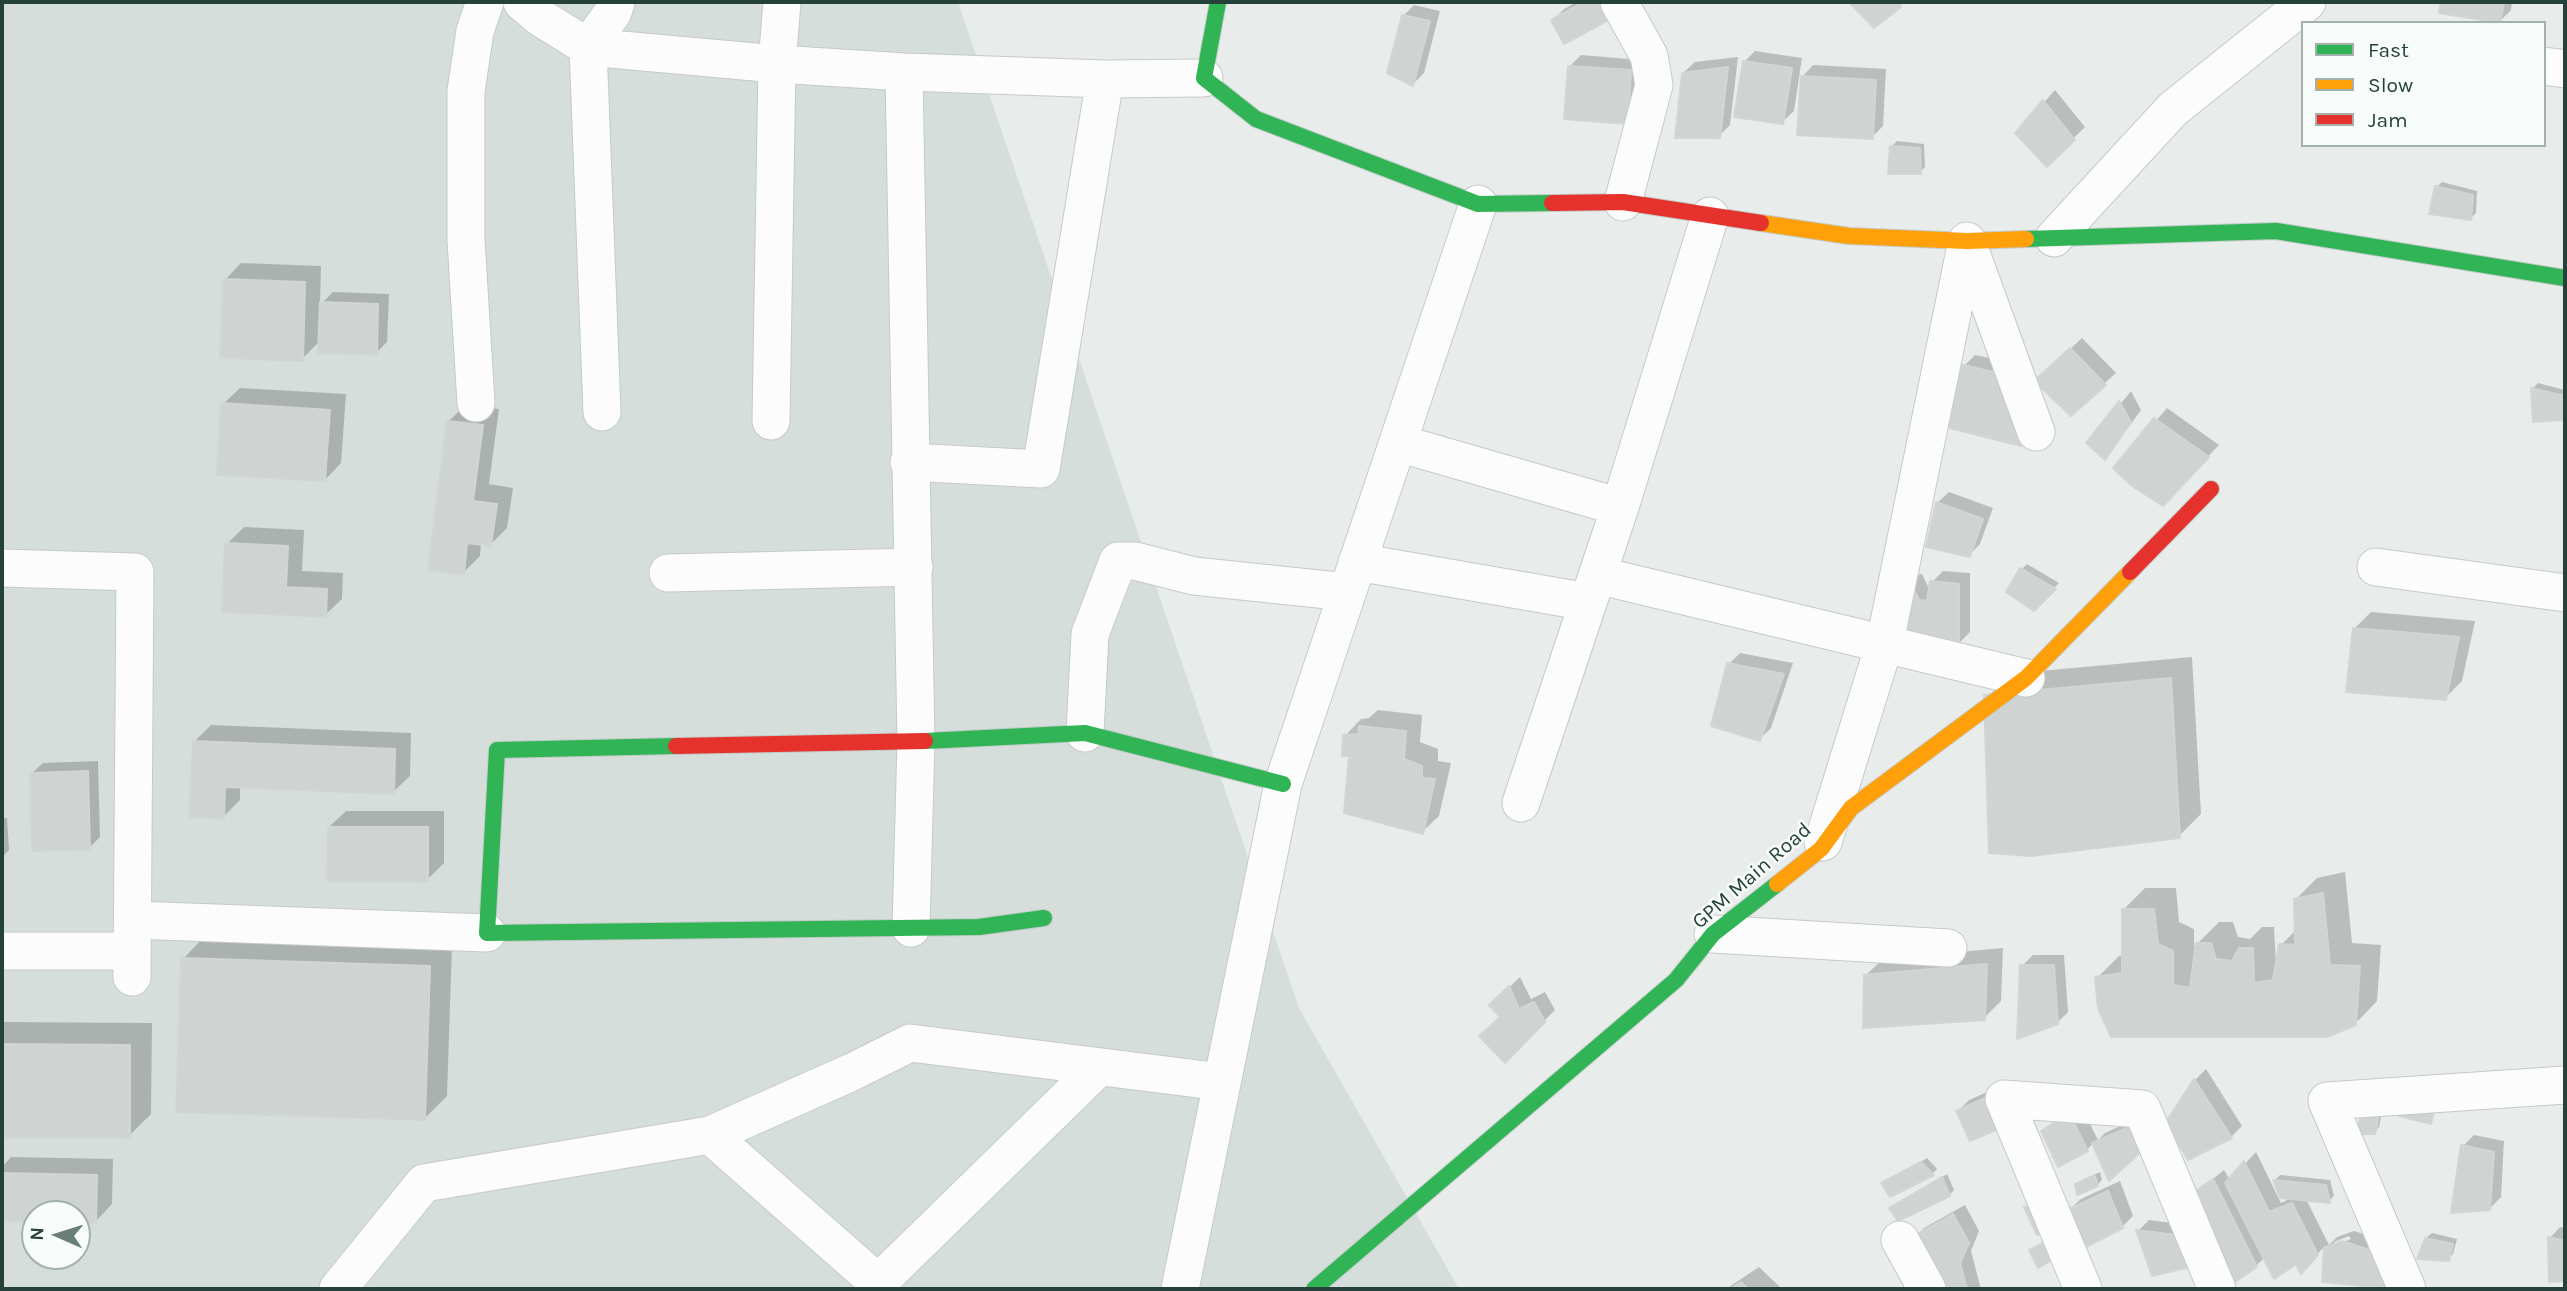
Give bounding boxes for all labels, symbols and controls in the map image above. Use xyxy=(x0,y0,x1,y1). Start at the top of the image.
legend xyxy=(2301,21,2546,147)
text: Fast xyxy=(2368,38,2409,62)
text: Slow xyxy=(2368,73,2413,97)
text: Jam xyxy=(2368,108,2408,132)
street label: GPM Main Road xyxy=(1687,817,1817,935)
north arrow xyxy=(21,1200,91,1270)
text: N xyxy=(26,1227,48,1241)

